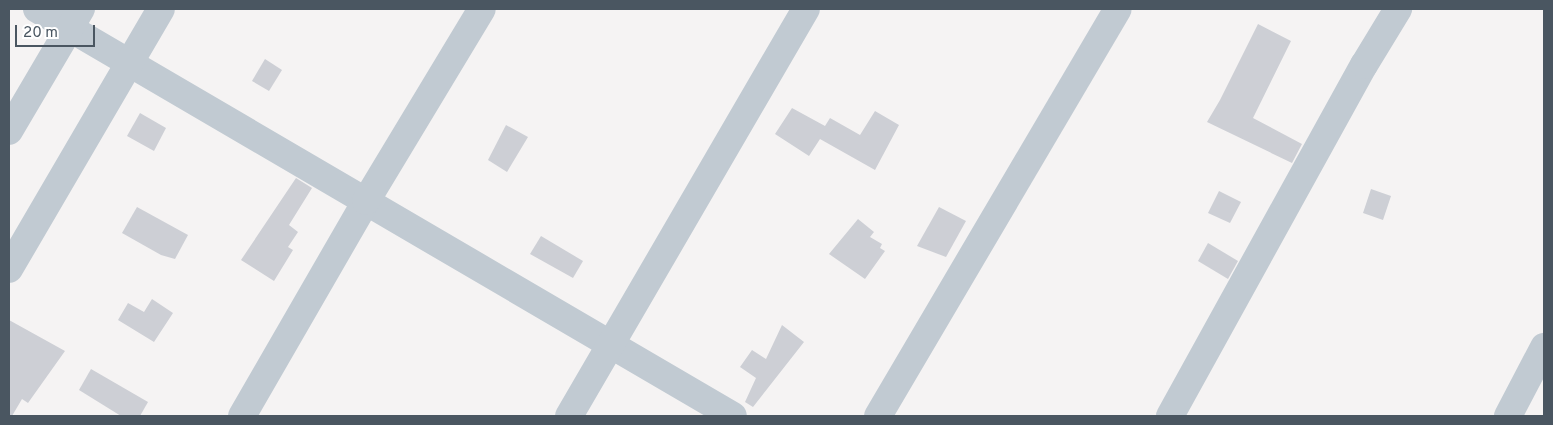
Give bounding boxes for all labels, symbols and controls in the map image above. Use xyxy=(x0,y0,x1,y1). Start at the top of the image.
scale bar xyxy=(18,15,98,47)
text: 20 m xyxy=(23,24,58,43)

